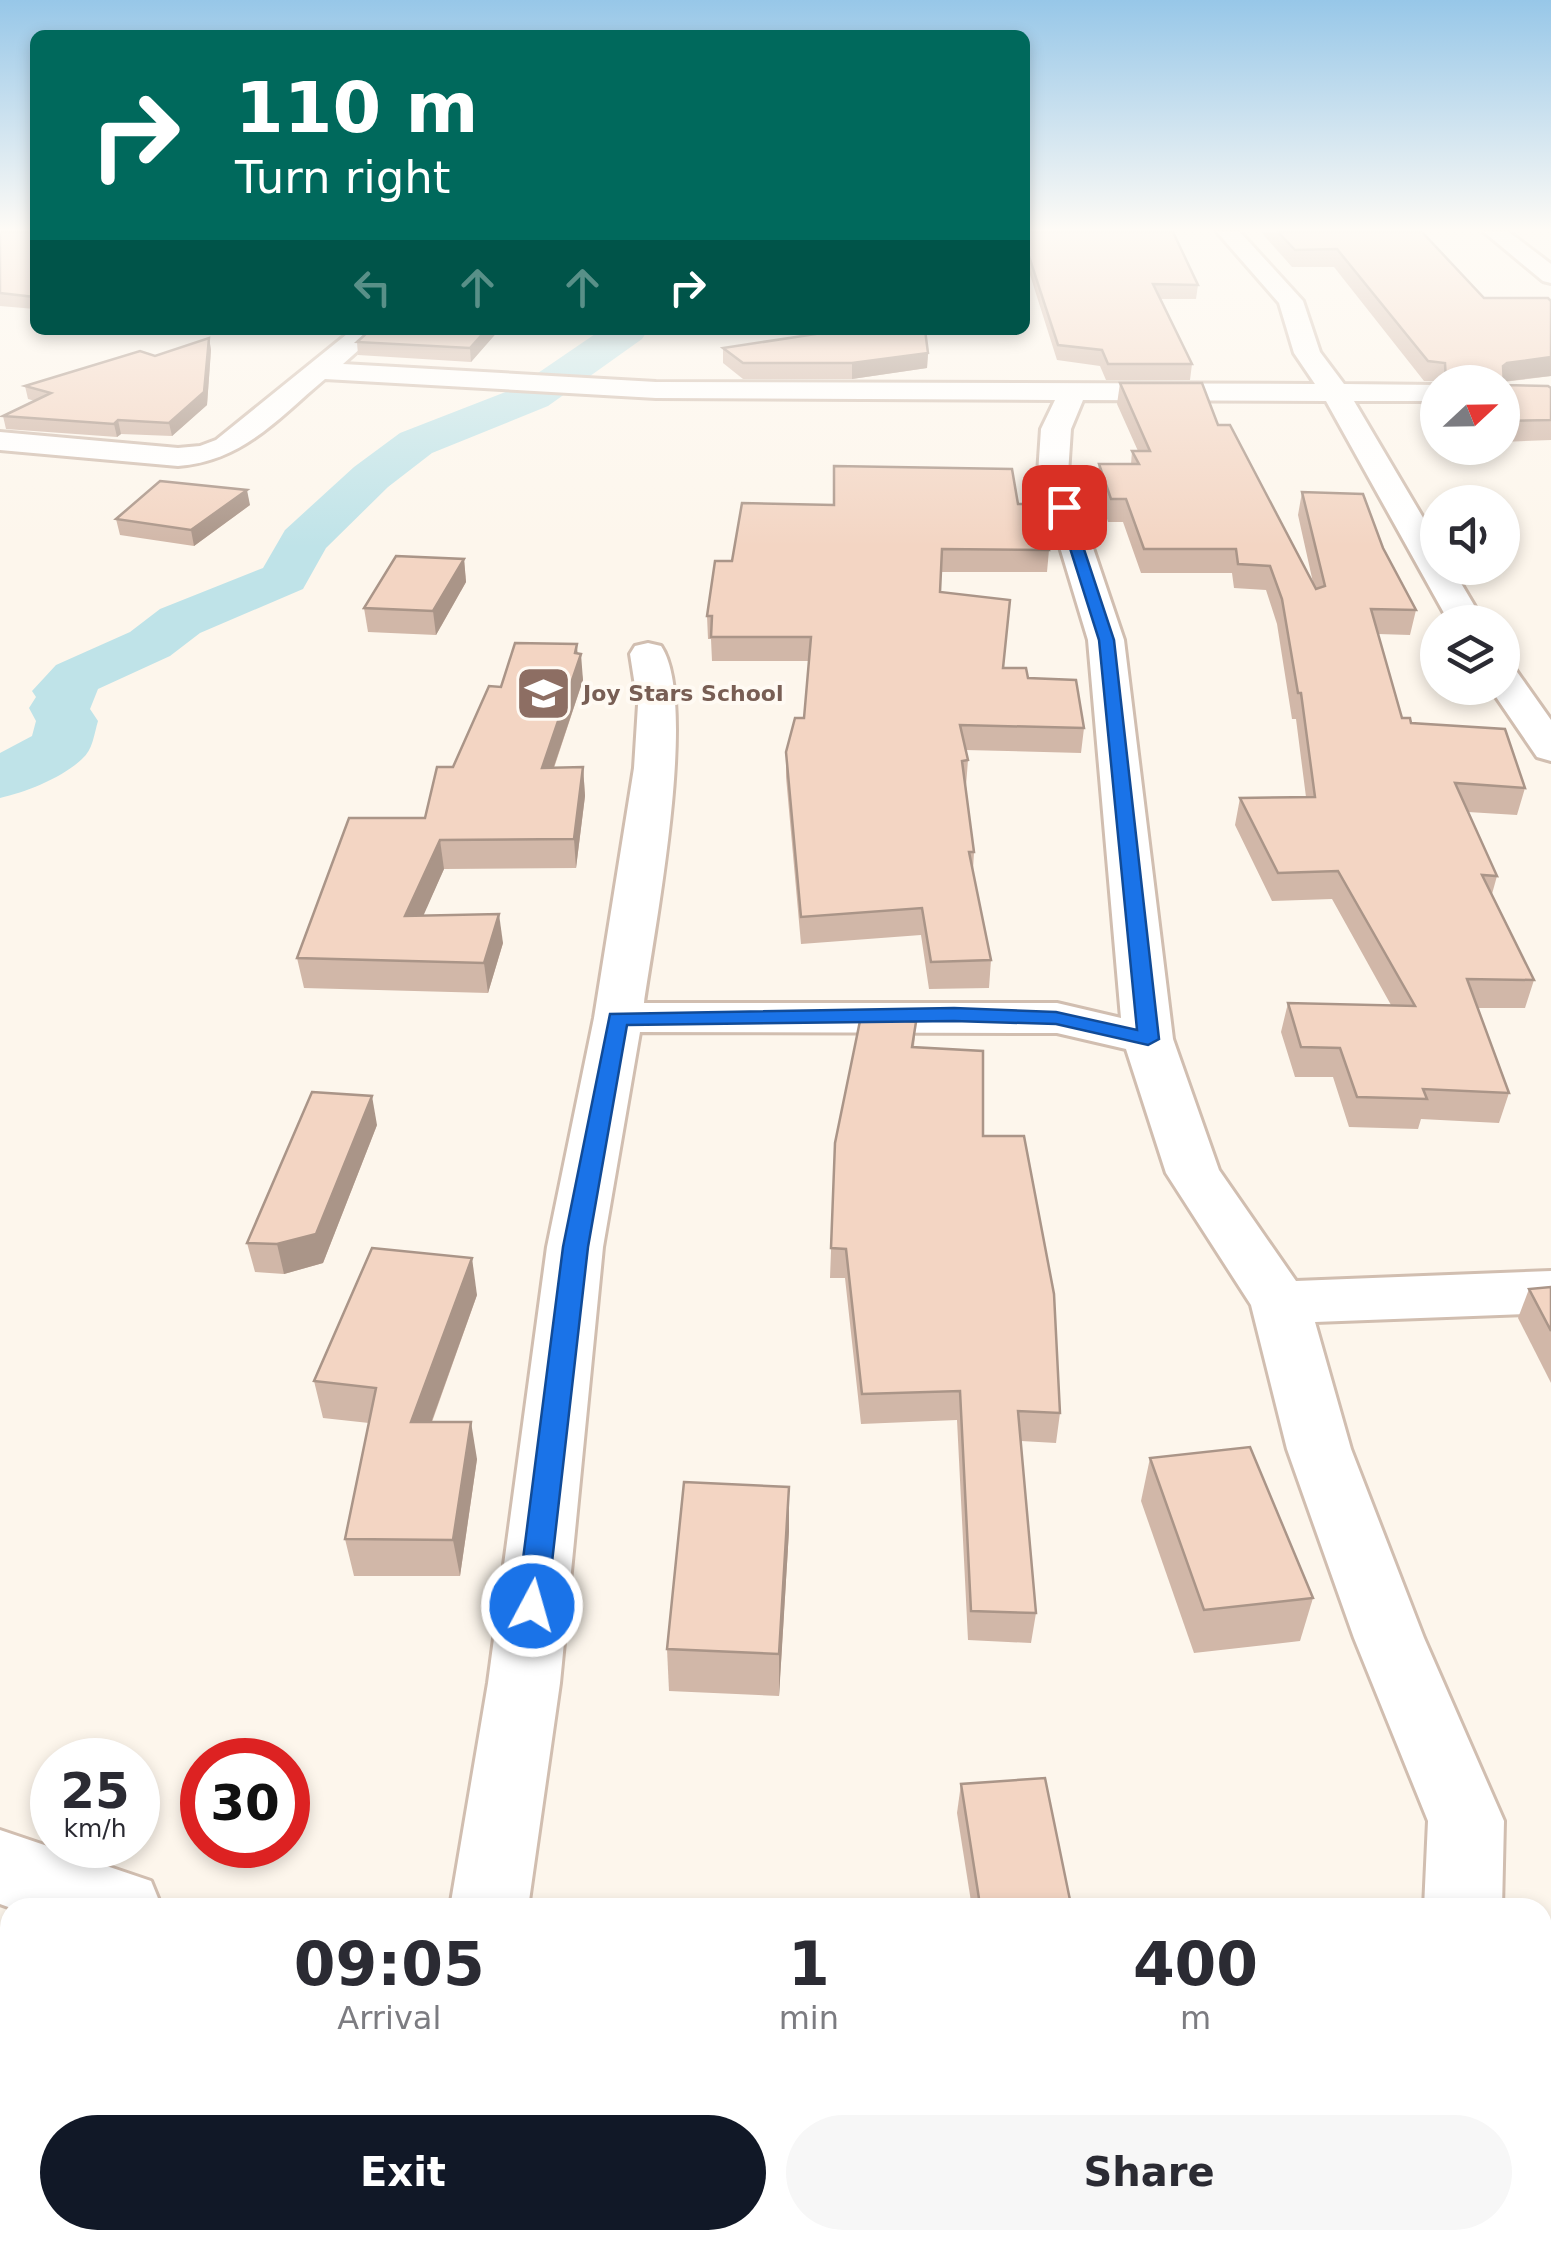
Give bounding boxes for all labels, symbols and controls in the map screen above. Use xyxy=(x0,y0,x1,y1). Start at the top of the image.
text: 110 m xyxy=(235,67,478,149)
icon: right xyxy=(70,70,200,200)
text: Turn right xyxy=(235,151,450,204)
icon: left xyxy=(345,260,400,315)
icon: ahead xyxy=(450,260,505,315)
icon: ahead xyxy=(555,260,610,315)
icon: right xyxy=(660,260,715,315)
north arrow xyxy=(1420,365,1520,465)
map controls xyxy=(1420,365,1520,705)
pin xyxy=(1022,465,1107,550)
icon: arrive xyxy=(1037,480,1092,535)
button: sound xyxy=(1420,485,1520,585)
button: layers xyxy=(1420,605,1520,705)
school or university icon: Joy Stars School xyxy=(514,663,574,723)
place label: Joy Stars School xyxy=(581,681,783,706)
position arrow xyxy=(480,1554,584,1658)
speed limit sign: 30 xyxy=(180,1738,310,1868)
text: 25 xyxy=(60,1762,130,1820)
text: km/h xyxy=(63,1814,127,1843)
text: 09:05 xyxy=(294,1929,485,1999)
text: 1 xyxy=(788,1929,830,1999)
text: 400 xyxy=(1133,1929,1258,1999)
text: Arrival xyxy=(337,1999,441,2037)
text: min xyxy=(779,1999,839,2037)
text: m xyxy=(1180,1999,1211,2037)
button: Exit xyxy=(40,2115,766,2230)
button: Share xyxy=(786,2115,1512,2230)

